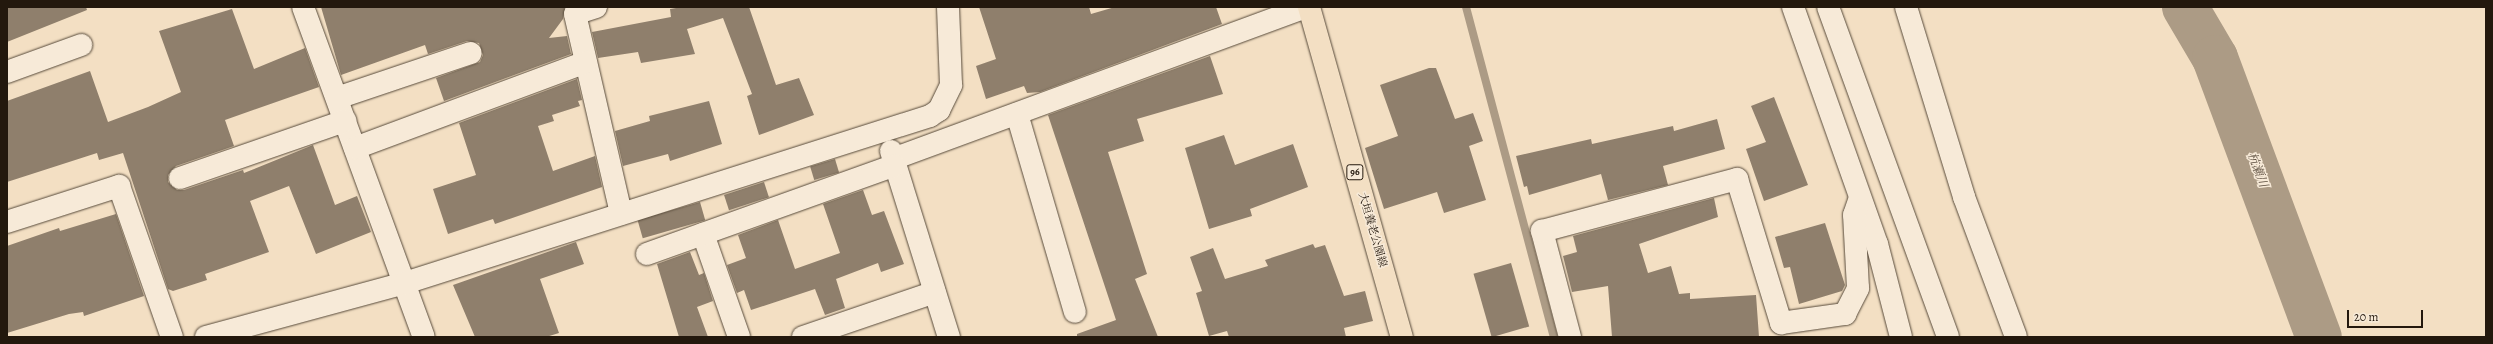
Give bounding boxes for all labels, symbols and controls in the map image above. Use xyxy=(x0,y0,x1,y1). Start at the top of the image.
water label: 杭瀬川 xyxy=(2244,151,2270,189)
road number: 96 xyxy=(1346,164,1364,180)
street label: 大垣養老公園線 xyxy=(1355,191,1389,269)
scale bar xyxy=(2349,302,2425,328)
text: 20 m xyxy=(2354,309,2378,325)

